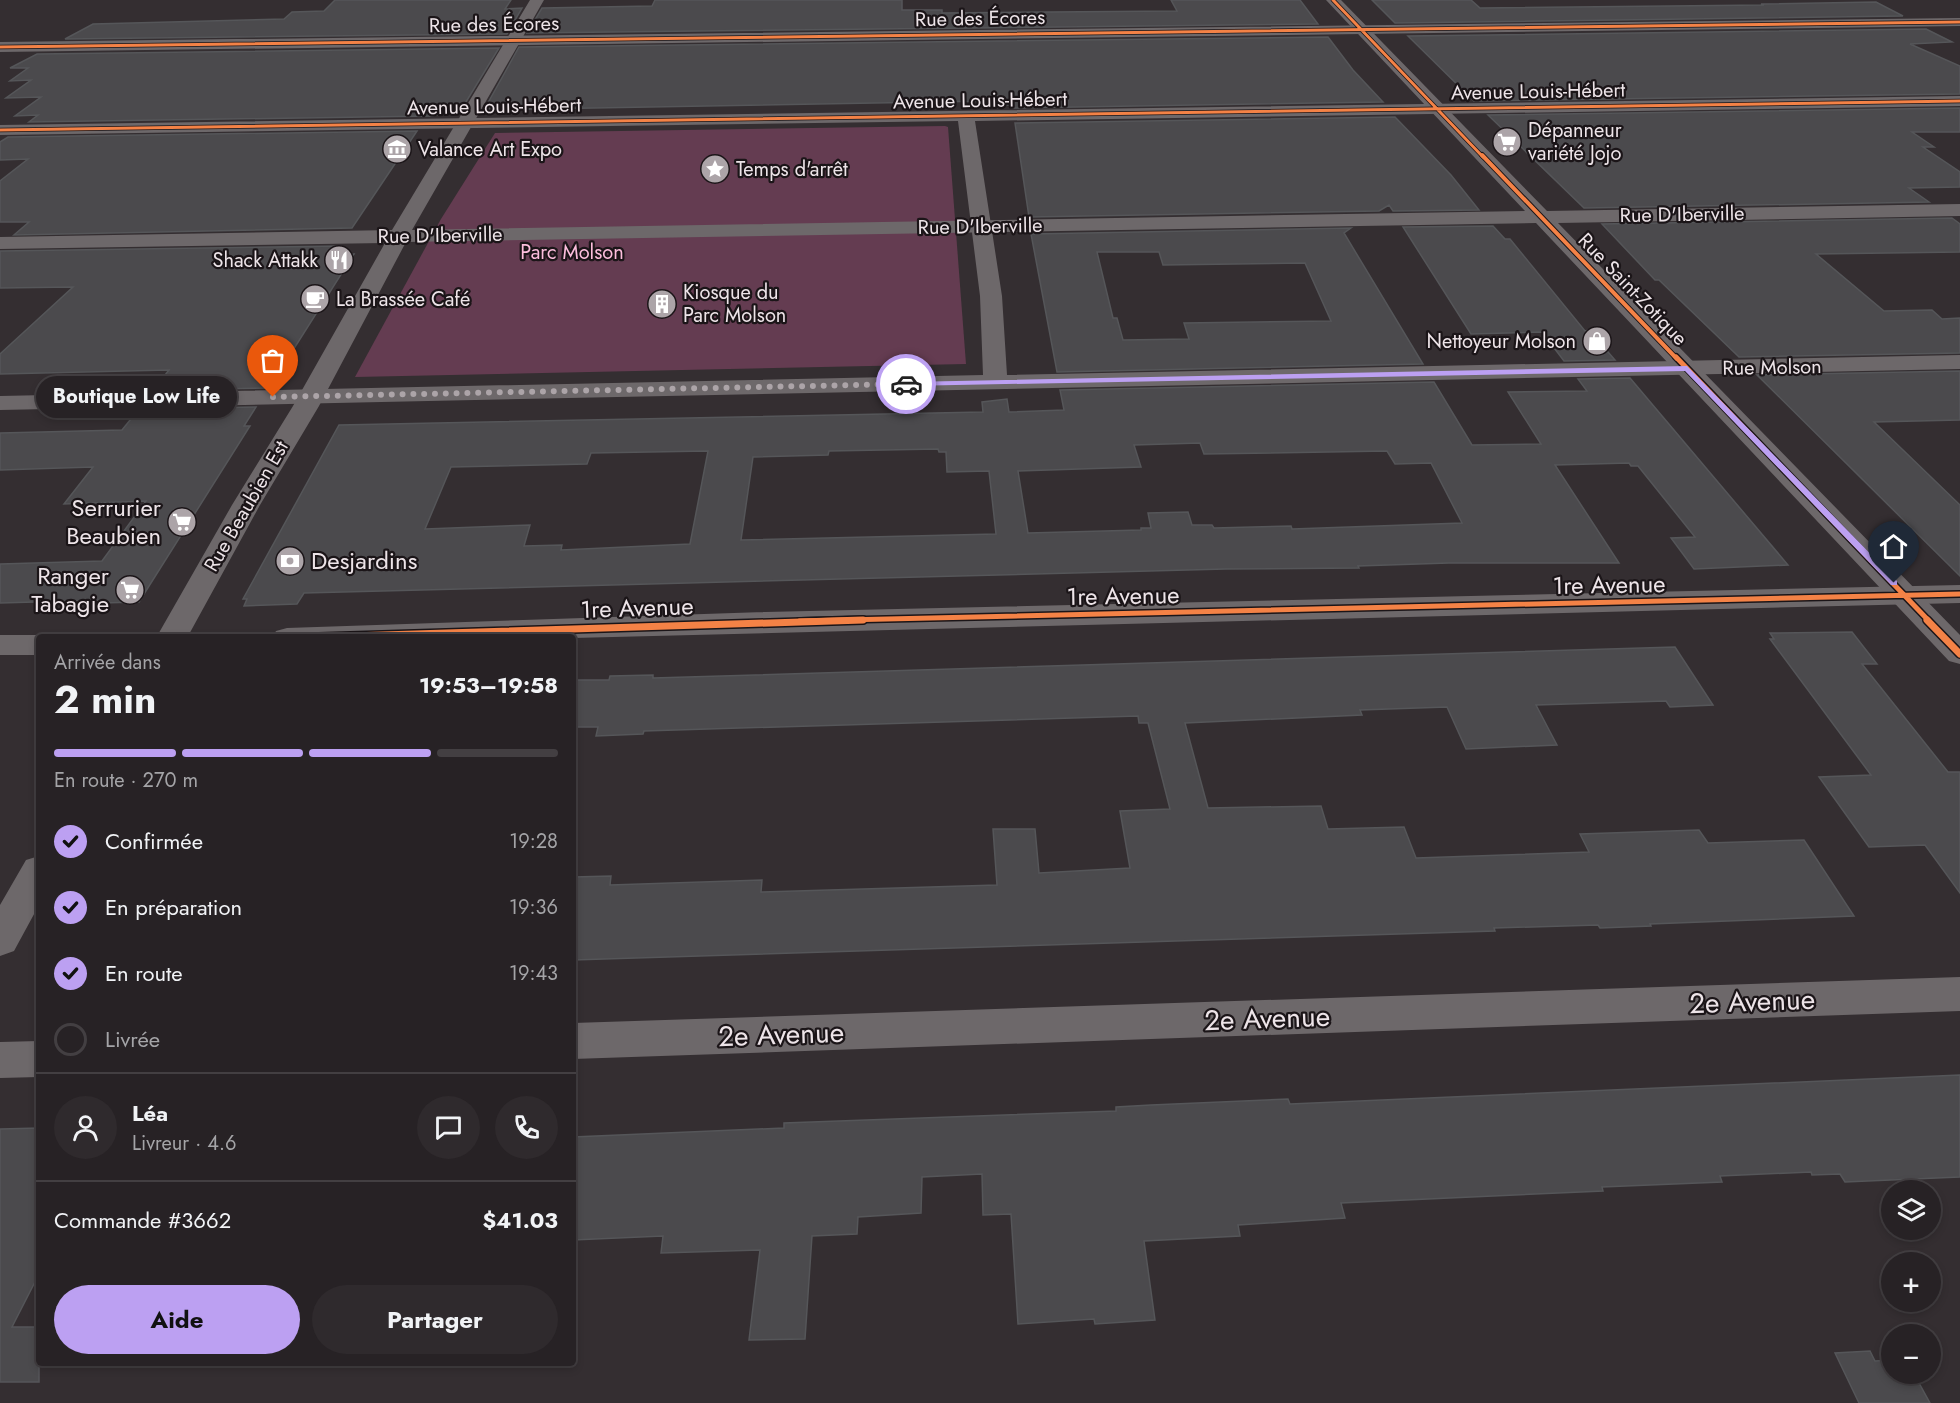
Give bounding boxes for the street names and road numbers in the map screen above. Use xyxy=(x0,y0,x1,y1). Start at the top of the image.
street label: Rue des Écores xyxy=(915,3,1045,34)
street label: Rue des Écores xyxy=(429,9,559,40)
street label: Avenue Louis-Hébert xyxy=(1451,75,1626,108)
street label: Avenue Louis-Hébert xyxy=(893,84,1068,117)
street label: Avenue Louis-Hébert xyxy=(407,90,582,123)
street label: Rue D'Iberville xyxy=(1619,199,1745,230)
street label: Rue D'Iberville xyxy=(917,211,1043,242)
street label: Rue D'Iberville xyxy=(377,220,503,251)
street label: Rue Saint-Zotique xyxy=(1571,227,1694,352)
street label: Rue Molson xyxy=(1722,352,1822,383)
street label: Rue Beaubien Est xyxy=(197,435,296,577)
street label: 1re Avenue xyxy=(1552,566,1666,603)
street label: 1re Avenue xyxy=(1066,577,1180,614)
street label: 1re Avenue xyxy=(580,588,694,627)
street label: 2e Avenue xyxy=(1688,979,1816,1024)
street label: 2e Avenue xyxy=(1203,996,1331,1041)
street label: 2e Avenue xyxy=(717,1012,845,1057)

